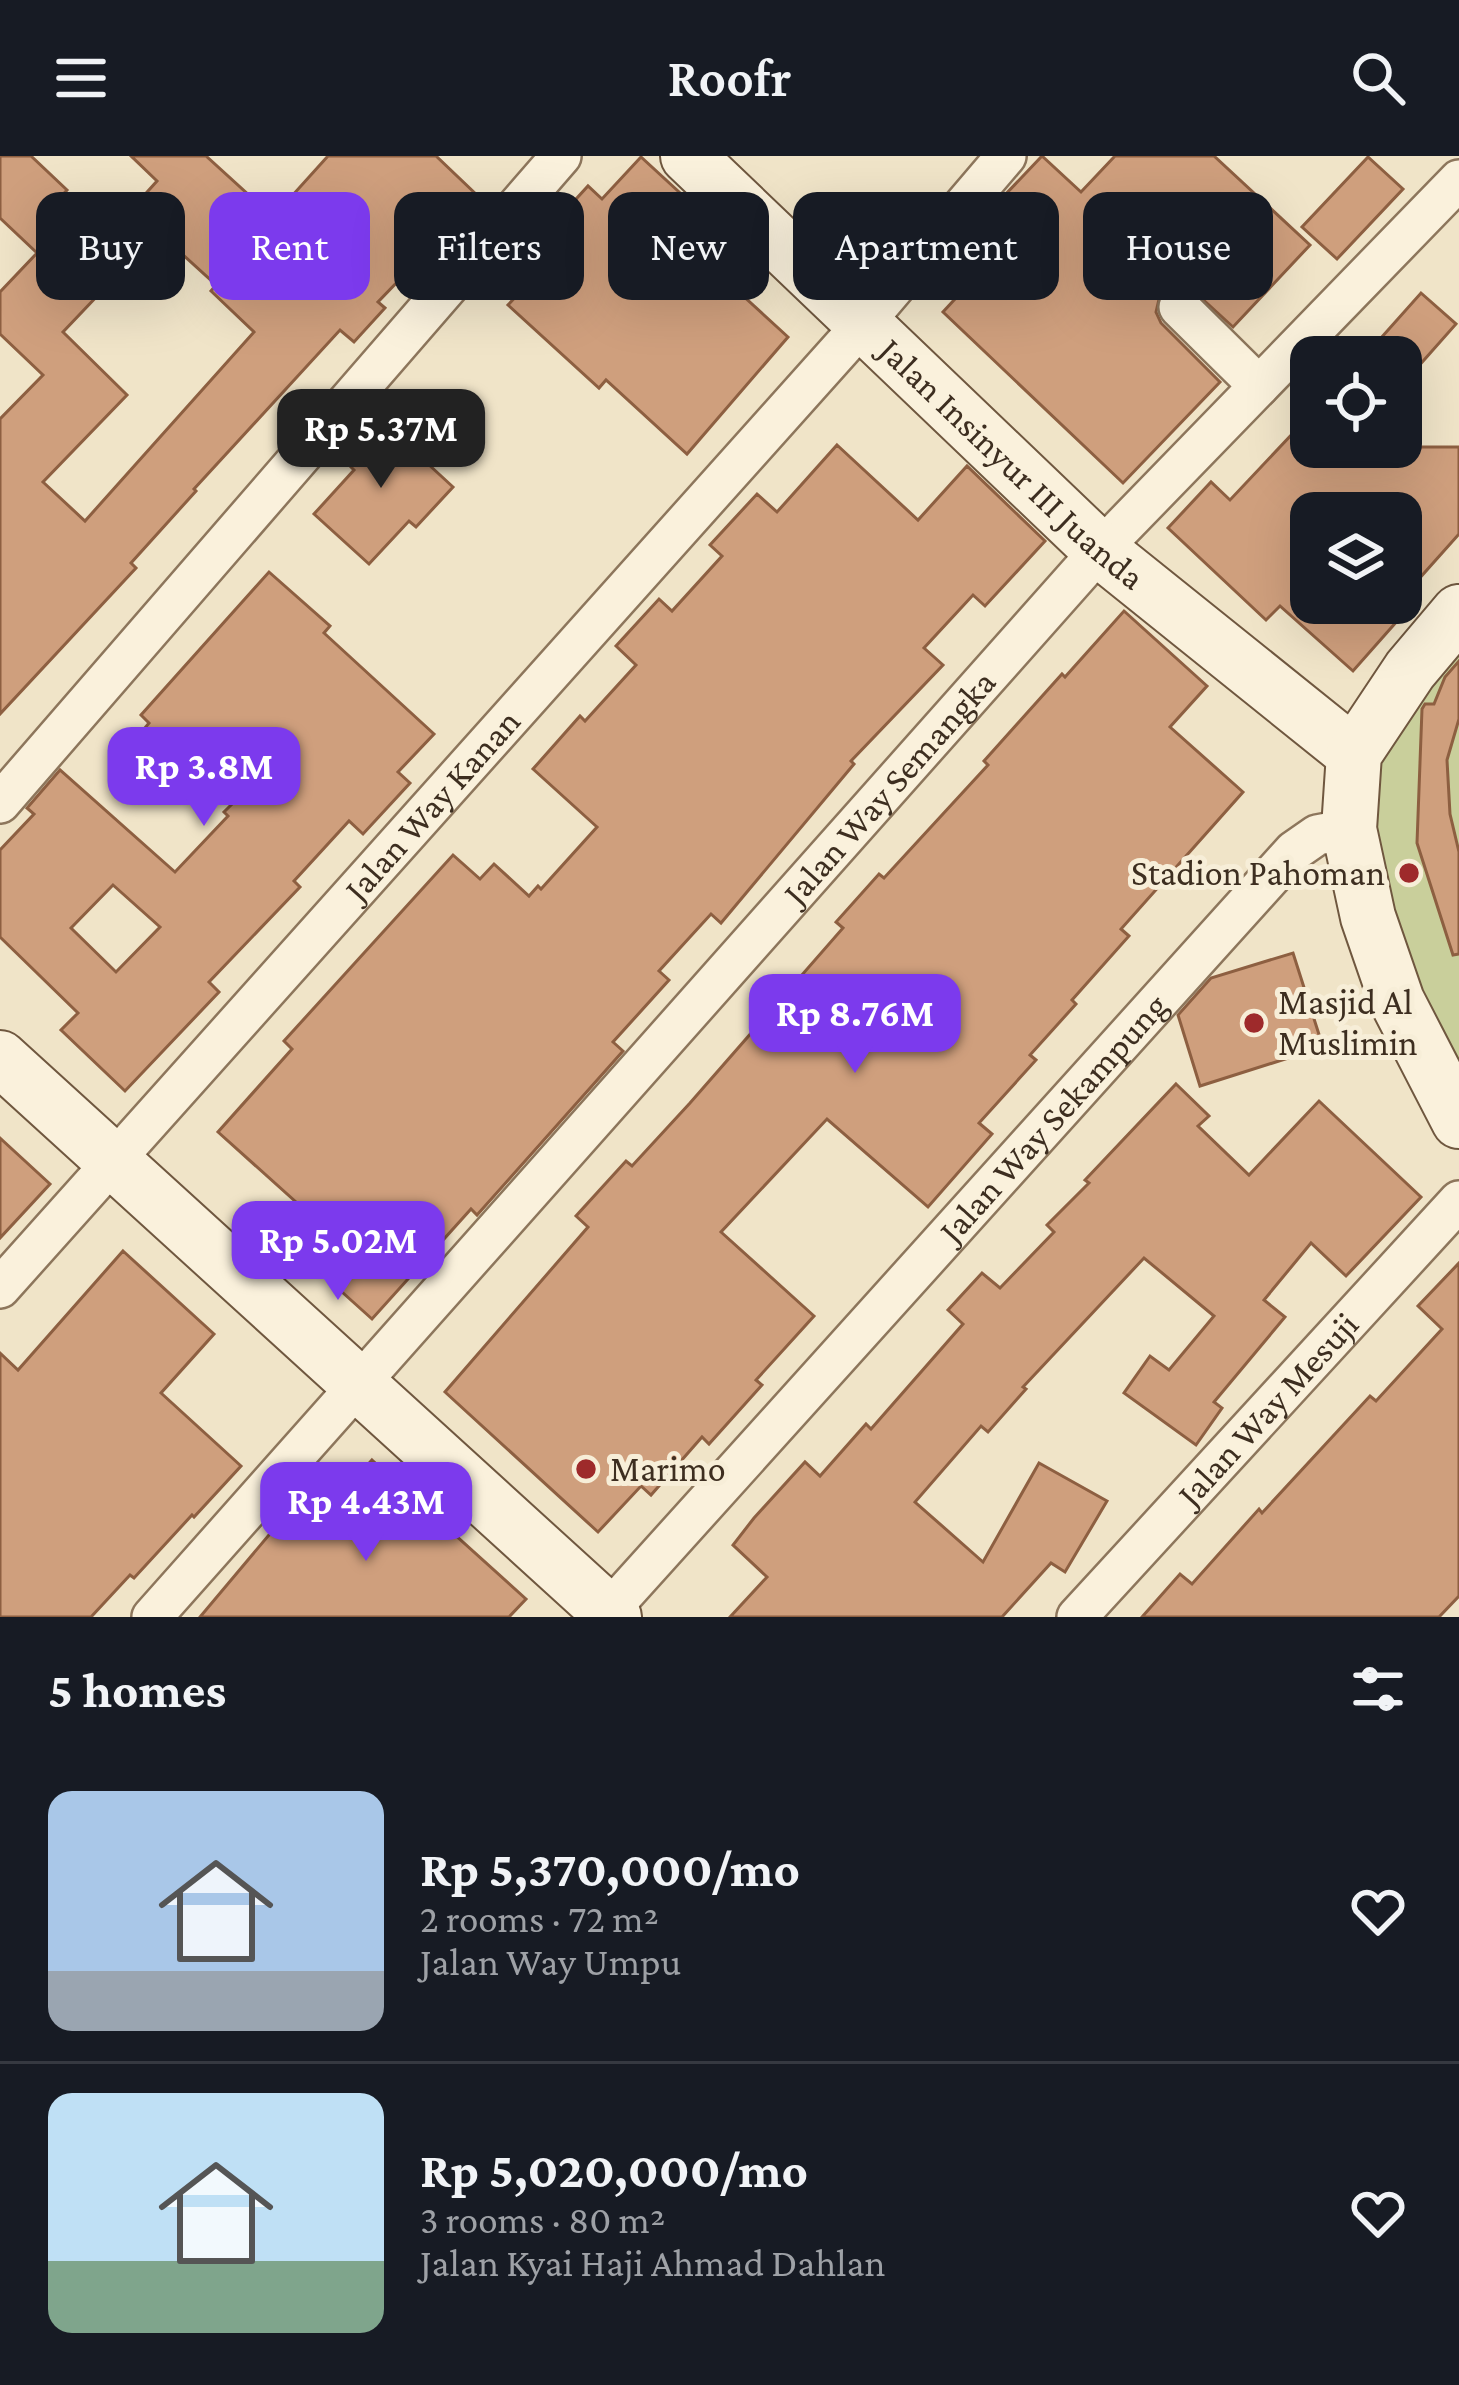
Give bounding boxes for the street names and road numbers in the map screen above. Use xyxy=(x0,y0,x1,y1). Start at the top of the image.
street label: Jalan Insinyur III Juanda xyxy=(869,328,1153,598)
street label: Jalan Way Semangka xyxy=(773,662,1004,915)
street label: Jalan Way Kanan xyxy=(334,701,528,911)
street label: Jalan Way Sekampung xyxy=(929,986,1175,1253)
street label: Jalan Way Mesuji xyxy=(1167,1304,1366,1516)

